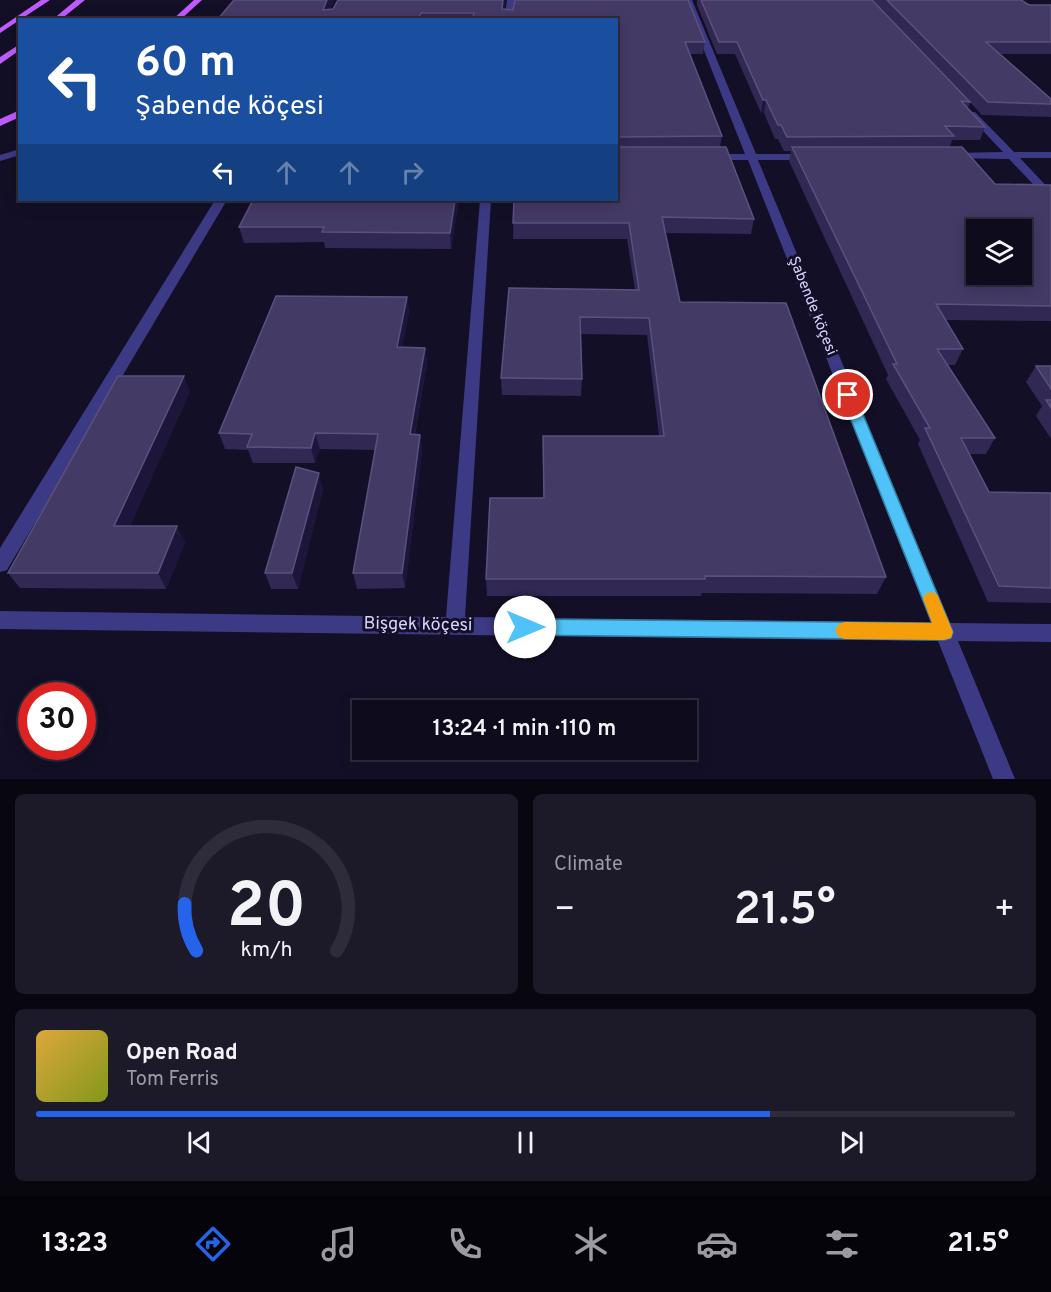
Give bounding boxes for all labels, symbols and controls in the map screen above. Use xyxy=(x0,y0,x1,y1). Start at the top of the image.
text: 60 m xyxy=(135,38,236,91)
icon: left xyxy=(36,42,114,120)
text: Şabende köçesi xyxy=(135,90,324,124)
icon: left xyxy=(207,156,240,189)
icon: ahead xyxy=(270,156,303,189)
icon: ahead xyxy=(333,156,366,189)
icon: right xyxy=(396,156,429,189)
map controls xyxy=(966,219,1032,285)
button: layers xyxy=(966,219,1032,285)
street label: Şabende köçesi xyxy=(784,254,840,358)
pin xyxy=(822,369,873,420)
icon: arrive xyxy=(831,378,864,411)
position arrow xyxy=(493,595,557,659)
street label: Bişgek köçesi xyxy=(363,613,473,637)
speed limit sign: 30 xyxy=(18,682,96,760)
text: 13:24 · 1 min · 110 m xyxy=(433,716,616,743)
text: Climate xyxy=(554,852,623,878)
text: 20 xyxy=(227,870,306,949)
text: 21.5° xyxy=(733,883,836,940)
text: − xyxy=(554,890,575,932)
text: + xyxy=(994,890,1015,932)
text: km/h xyxy=(240,937,293,964)
text: Open Road xyxy=(126,1040,238,1067)
text: Tom Ferris xyxy=(126,1067,219,1093)
icon: previous xyxy=(183,1126,216,1159)
icon: pause xyxy=(509,1126,542,1159)
icon: next xyxy=(835,1126,868,1159)
icon: directions xyxy=(192,1223,234,1265)
icon: music xyxy=(318,1223,360,1265)
icon: phone xyxy=(444,1223,486,1265)
icon: climate xyxy=(570,1223,612,1265)
icon: car xyxy=(696,1223,738,1265)
icon: filters xyxy=(821,1223,863,1265)
text: 13:23 xyxy=(42,1227,108,1261)
text: 21.5° xyxy=(947,1227,1009,1261)

